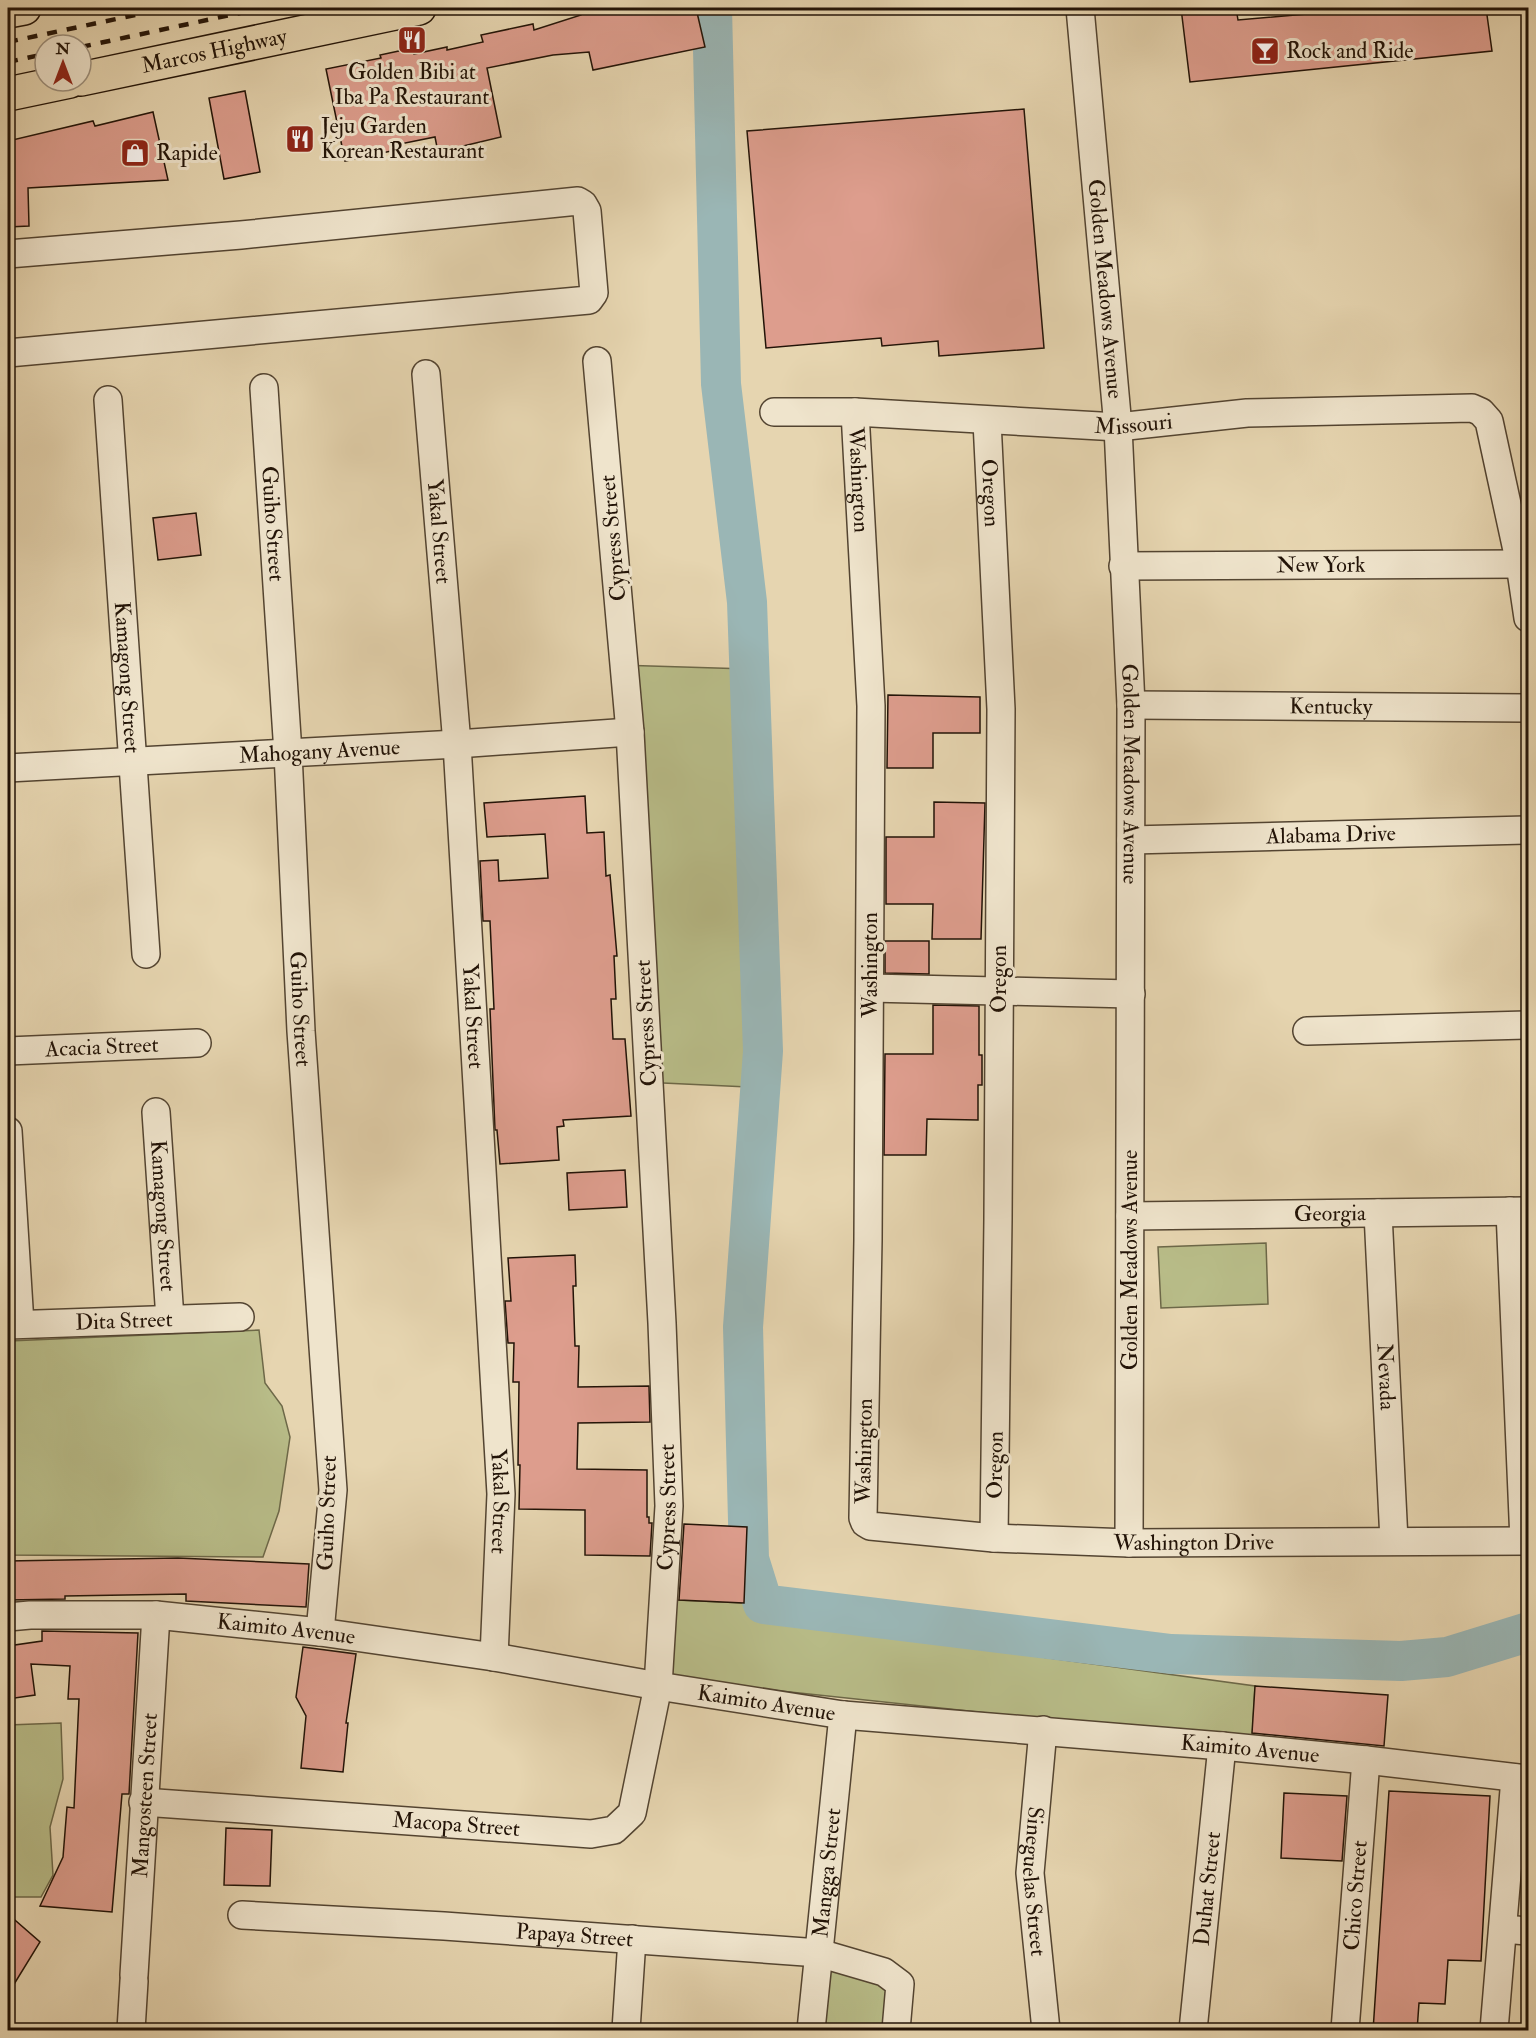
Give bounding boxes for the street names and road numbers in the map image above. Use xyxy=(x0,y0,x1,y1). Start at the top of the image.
street label: Marcos Highway xyxy=(139,22,290,80)
street label: Golden Meadows Avenue xyxy=(1082,178,1129,400)
street label: Missouri xyxy=(1094,407,1174,441)
street label: Washington xyxy=(842,425,876,533)
street label: Oregon xyxy=(975,458,1006,528)
street label: Guiho Street xyxy=(255,465,291,582)
street label: Cypress Street xyxy=(594,474,633,602)
street label: Yakal Street xyxy=(421,478,458,585)
street label: New York xyxy=(1276,551,1366,579)
street label: Kamagong Street xyxy=(108,601,146,754)
street label: Golden Meadows Avenue xyxy=(1115,663,1145,884)
street label: Kentucky xyxy=(1289,692,1373,721)
street label: Mahogany Avenue xyxy=(238,733,401,770)
street label: Alabama Drive xyxy=(1265,819,1396,851)
street label: Washington xyxy=(856,912,884,1019)
street label: Oregon xyxy=(985,945,1013,1013)
street label: Guiho Street xyxy=(283,951,317,1068)
street label: Cypress Street xyxy=(629,959,664,1087)
street label: Yakal Street xyxy=(456,963,490,1069)
street label: Acacia Street xyxy=(44,1031,159,1063)
street label: Kamagong Street xyxy=(144,1139,182,1292)
street label: Golden Meadows Avenue xyxy=(1116,1150,1144,1370)
street label: Georgia xyxy=(1294,1199,1367,1228)
street label: Dita Street xyxy=(75,1305,173,1337)
street label: Nevada xyxy=(1370,1343,1402,1412)
street label: Washington xyxy=(849,1398,879,1505)
street label: Oregon xyxy=(980,1431,1010,1499)
street label: Cypress Street xyxy=(651,1443,683,1571)
street label: Yakal Street xyxy=(484,1448,515,1554)
street label: Guiho Street xyxy=(311,1455,343,1571)
street label: Washington Drive xyxy=(1112,1528,1274,1557)
street label: Kaimito Avenue xyxy=(216,1607,357,1651)
street label: Kaimito Avenue xyxy=(695,1678,837,1728)
street label: Mangosteen Street xyxy=(126,1712,164,1879)
street label: Kaimito Avenue xyxy=(1180,1729,1321,1769)
street label: Sineguelas Street xyxy=(1016,1805,1052,1957)
street label: Macopa Street xyxy=(392,1806,521,1843)
street label: Mangga Street xyxy=(806,1807,847,1939)
street label: Duhat Street xyxy=(1188,1830,1227,1947)
street label: Chico Street xyxy=(1337,1839,1374,1952)
street label: Papaya Street xyxy=(515,1917,634,1954)

